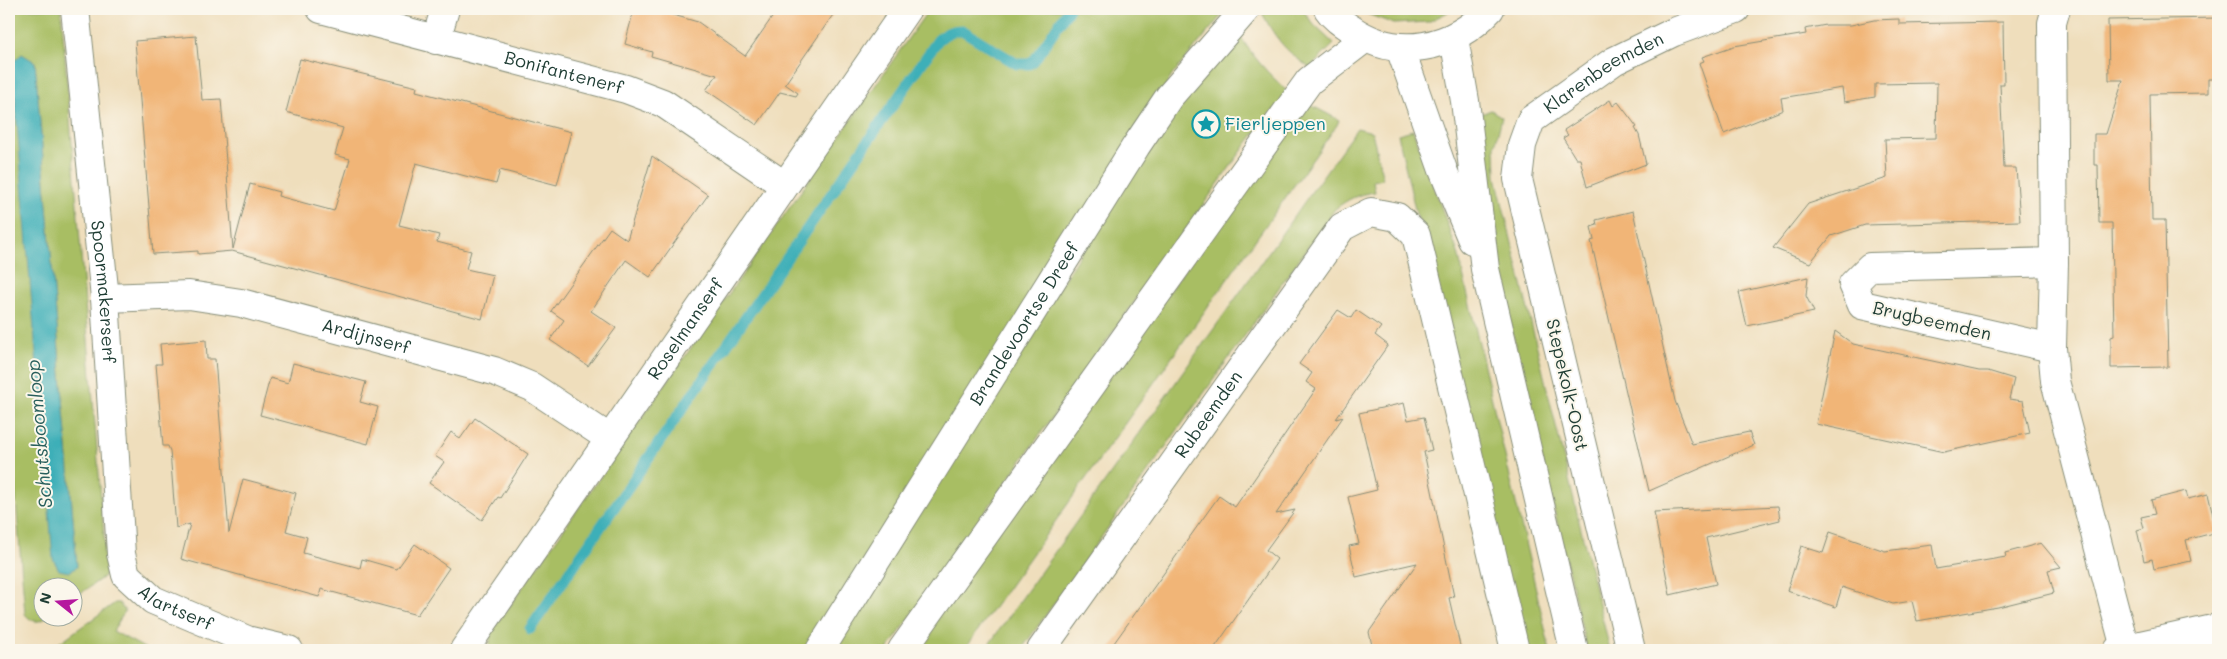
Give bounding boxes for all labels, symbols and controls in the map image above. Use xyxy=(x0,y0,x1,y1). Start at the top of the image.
street label: Klarenbeemden xyxy=(1538,26,1667,119)
street label: Bonifantenerf xyxy=(502,45,627,99)
place icon: Fierljeppen xyxy=(1191,109,1221,139)
place label: Fierljeppen xyxy=(1225,111,1326,135)
street label: Spoormakerserf xyxy=(86,219,122,364)
street label: Brandevoortse Dreef xyxy=(963,236,1084,409)
street label: Roselmanserf xyxy=(641,272,729,384)
street label: Brugbeemden xyxy=(1871,295,1994,345)
street label: Ardijnserf xyxy=(319,312,414,359)
street label: Stepekolk-Oost xyxy=(1541,316,1595,453)
water label: Schutsboomloop xyxy=(20,359,57,510)
street label: Rubeemden xyxy=(1168,365,1247,463)
north arrow xyxy=(32,576,82,626)
street label: Alartserf xyxy=(133,579,218,636)
text: N xyxy=(34,590,56,606)

